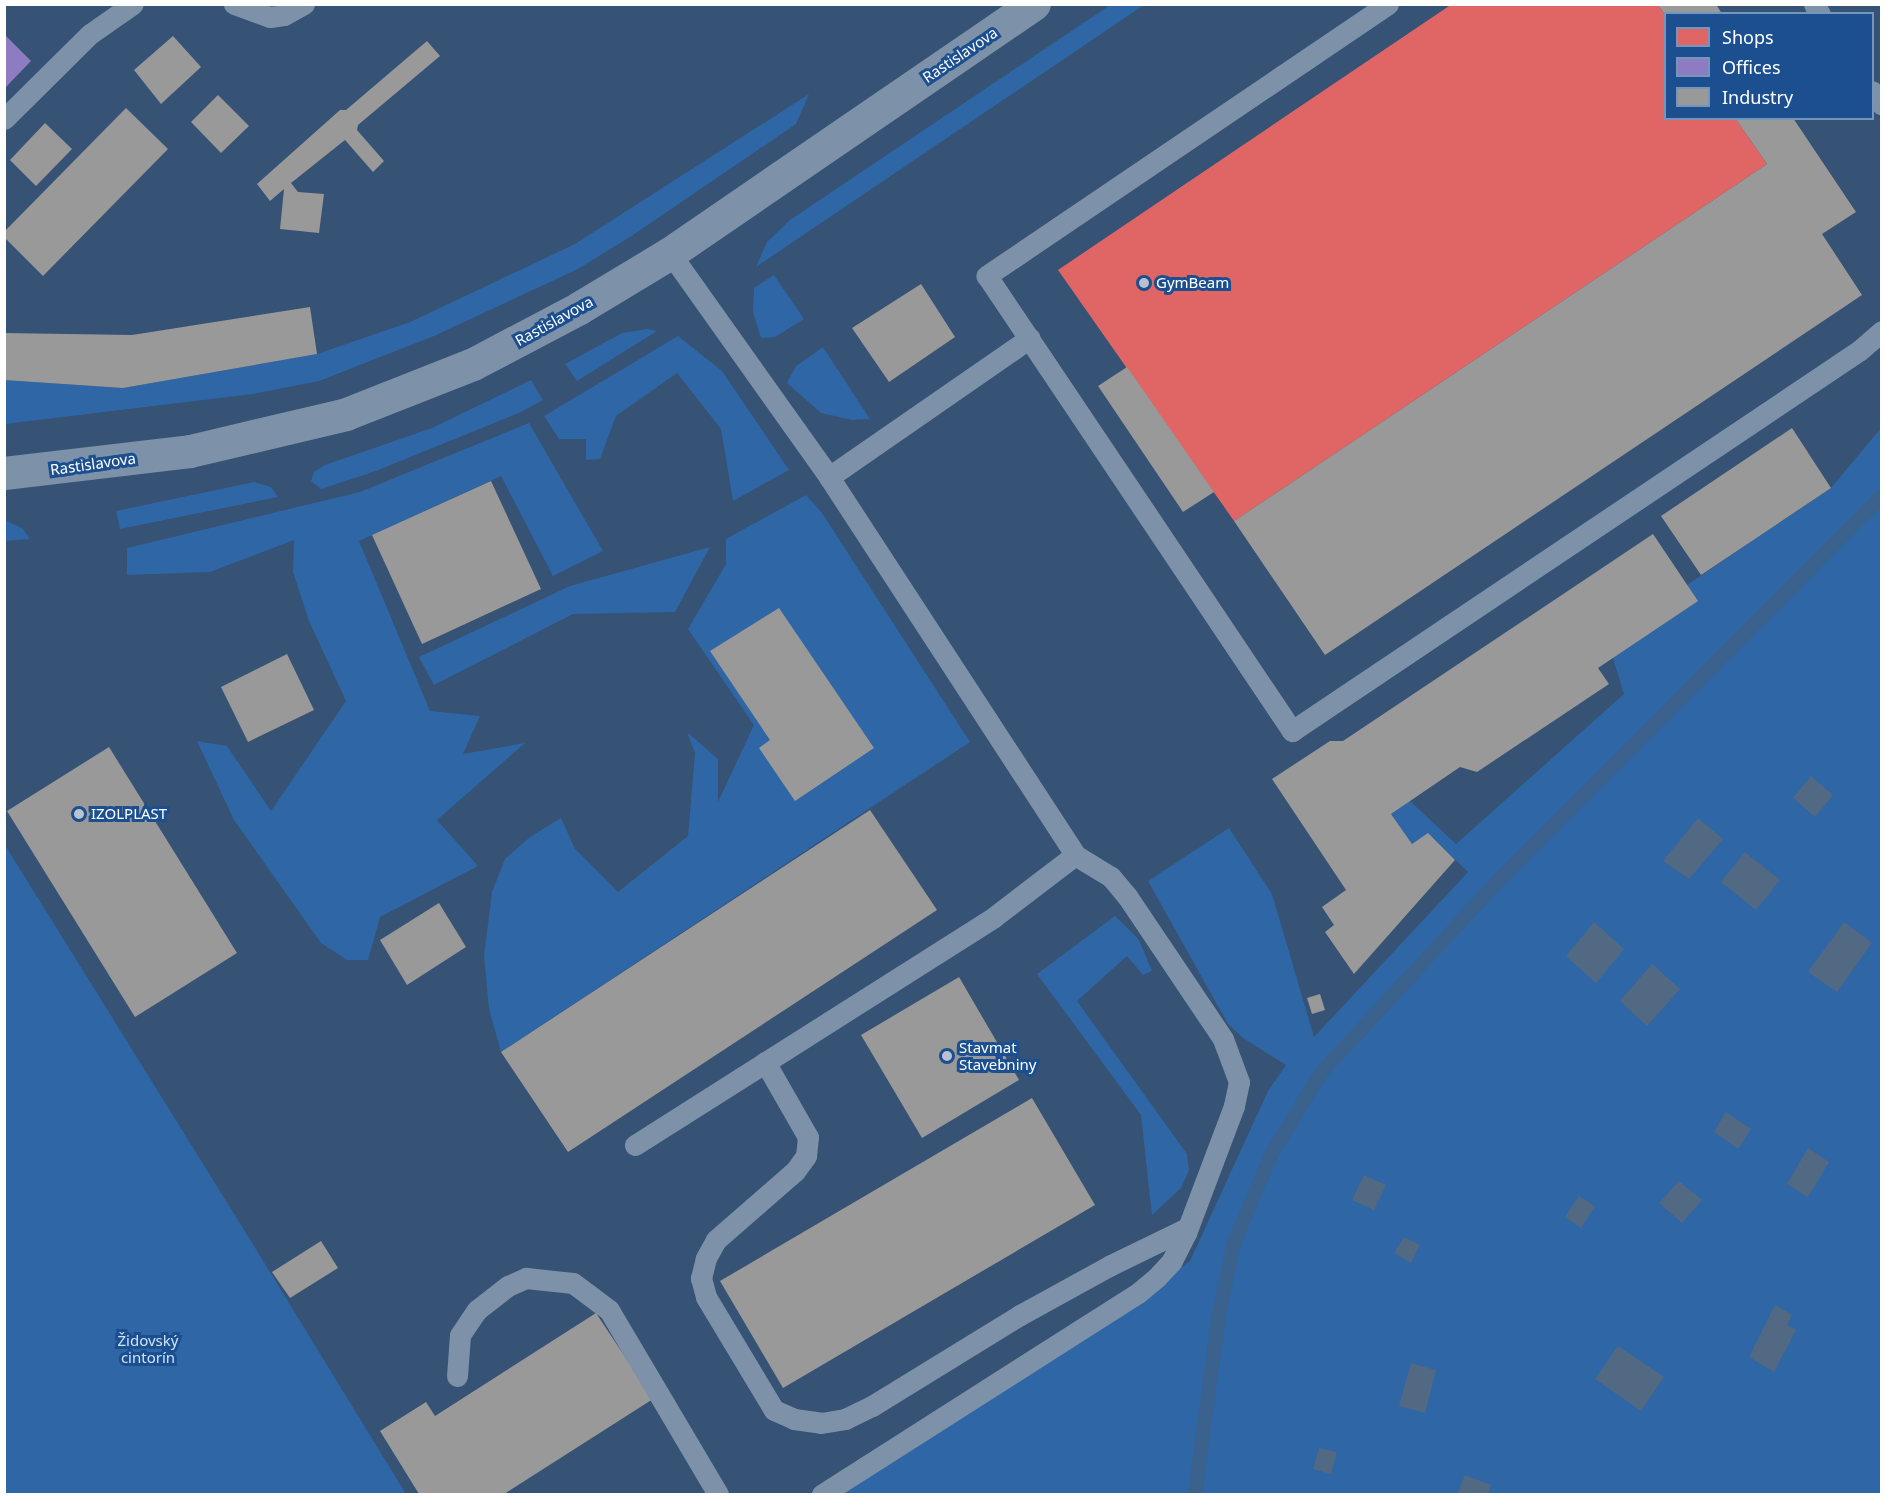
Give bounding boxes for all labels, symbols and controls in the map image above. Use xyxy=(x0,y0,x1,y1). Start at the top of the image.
legend xyxy=(1664,12,1874,120)
street label: Rastislavova xyxy=(919,23,1001,87)
text: Shops xyxy=(1722,25,1774,49)
text: Offices xyxy=(1722,55,1781,79)
text: Industry xyxy=(1722,85,1793,109)
place label: GymBeam xyxy=(1156,274,1229,292)
marker: GymBeam xyxy=(1137,276,1151,290)
street label: Rastislavova xyxy=(512,292,596,350)
street label: Rastislavova xyxy=(49,449,137,479)
place label: IZOLPLAST xyxy=(91,805,167,823)
marker: IZOLPLAST xyxy=(72,807,86,821)
place label: Stavmat Stavebniny xyxy=(959,1038,1036,1073)
marker: Stavmat Stavebniny xyxy=(940,1049,954,1063)
park label: Židovský cintorín xyxy=(118,1331,178,1366)

